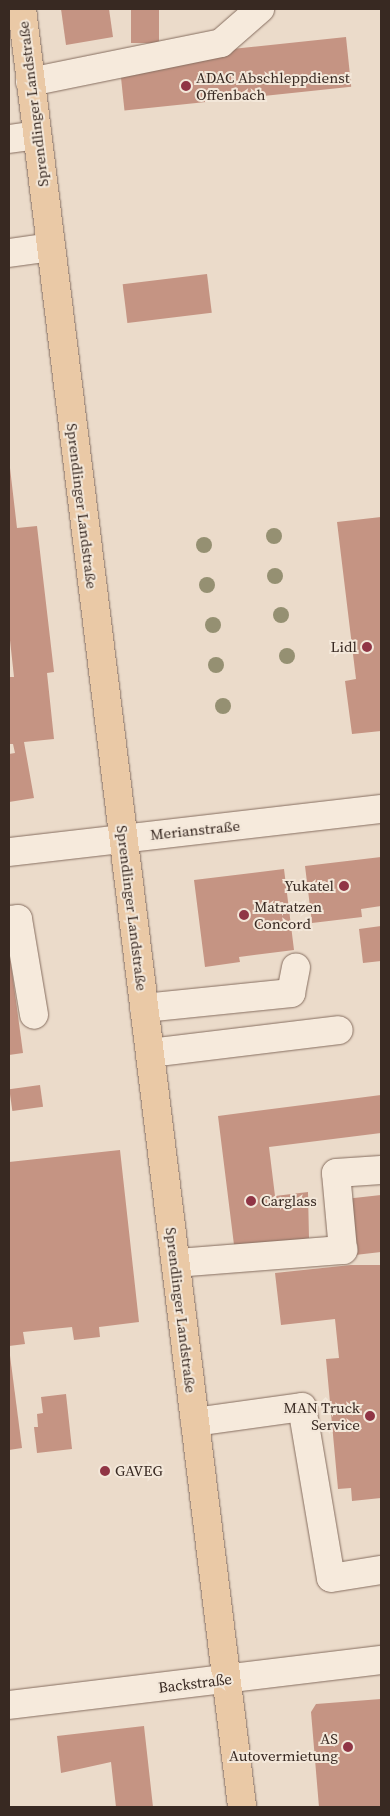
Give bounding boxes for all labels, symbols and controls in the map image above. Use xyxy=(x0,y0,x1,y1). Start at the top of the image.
street label: Sprendlinger Landstraße xyxy=(14,20,52,188)
place label: ADAC Abschleppdienst Offenbach xyxy=(196,68,350,103)
marker: ADAC Abschleppdienst Offenbach xyxy=(180,80,192,92)
street label: Sprendlinger Landstraße xyxy=(63,422,101,590)
place label: Lidl xyxy=(331,638,357,656)
marker: Lidl xyxy=(361,641,373,653)
street label: Merianstraße xyxy=(149,816,241,844)
street label: Sprendlinger Landstraße xyxy=(113,824,151,992)
place label: Yukatel xyxy=(284,877,334,895)
marker: Yukatel xyxy=(338,880,350,892)
place label: Matratzen Concord xyxy=(254,897,322,932)
marker: Matratzen Concord xyxy=(238,909,250,921)
place label: Carglass xyxy=(261,1192,317,1210)
marker: Carglass xyxy=(245,1195,257,1207)
street label: Sprendlinger Landstraße xyxy=(162,1226,200,1394)
place label: MAN Truck Service xyxy=(283,1398,360,1433)
marker: MAN Truck Service xyxy=(364,1410,376,1422)
place label: GAVEG xyxy=(115,1462,163,1480)
marker: GAVEG xyxy=(99,1465,111,1477)
street label: Backstraße xyxy=(157,1670,233,1696)
place label: AS Autovermietung xyxy=(229,1729,338,1764)
marker: AS Autovermietung xyxy=(342,1741,354,1753)

